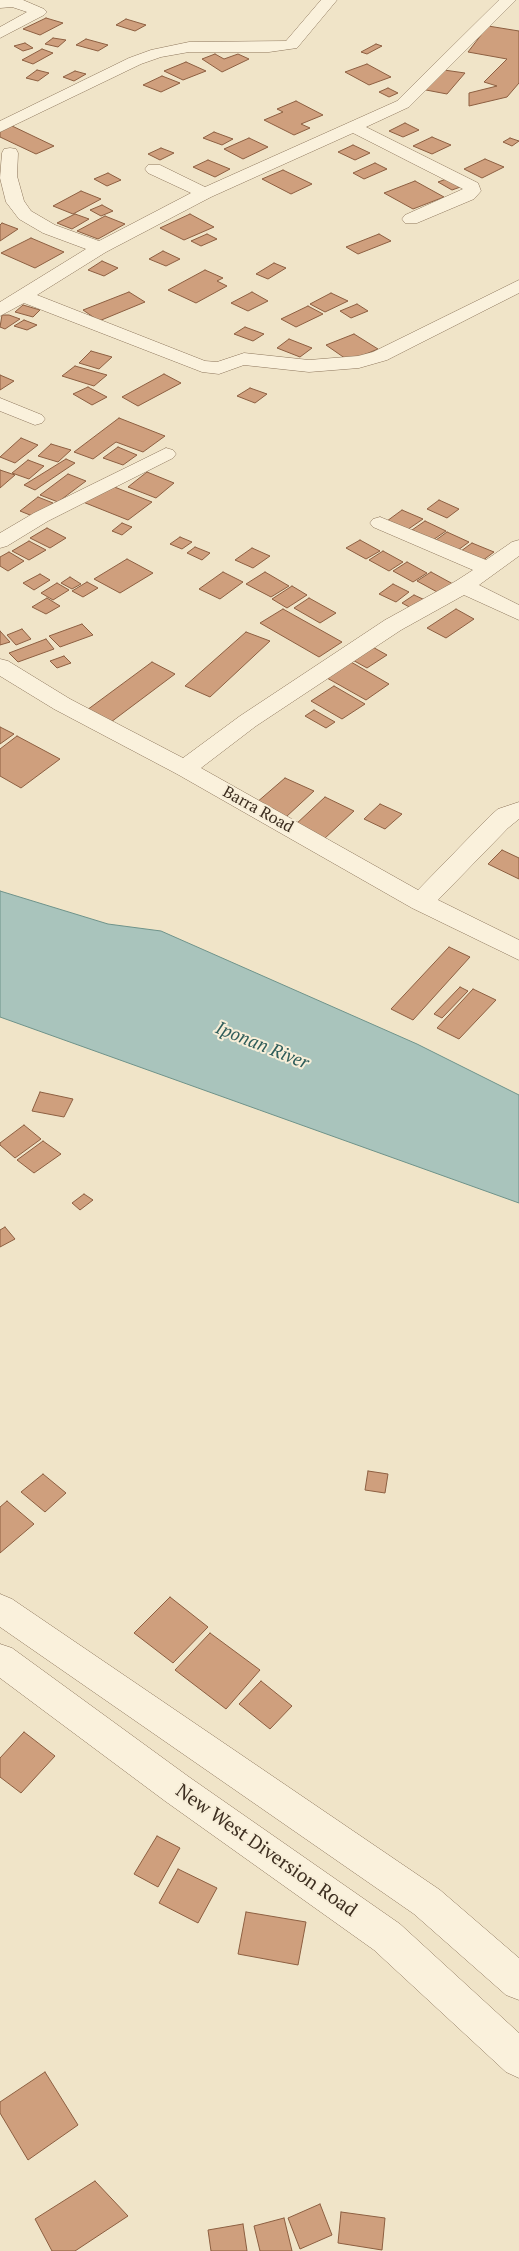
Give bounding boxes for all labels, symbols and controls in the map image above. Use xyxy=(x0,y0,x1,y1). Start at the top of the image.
street label: Barra Road xyxy=(219,783,297,837)
water label: Iponan River xyxy=(212,1018,312,1074)
street label: New West Diversion Road xyxy=(171,1780,361,1922)

